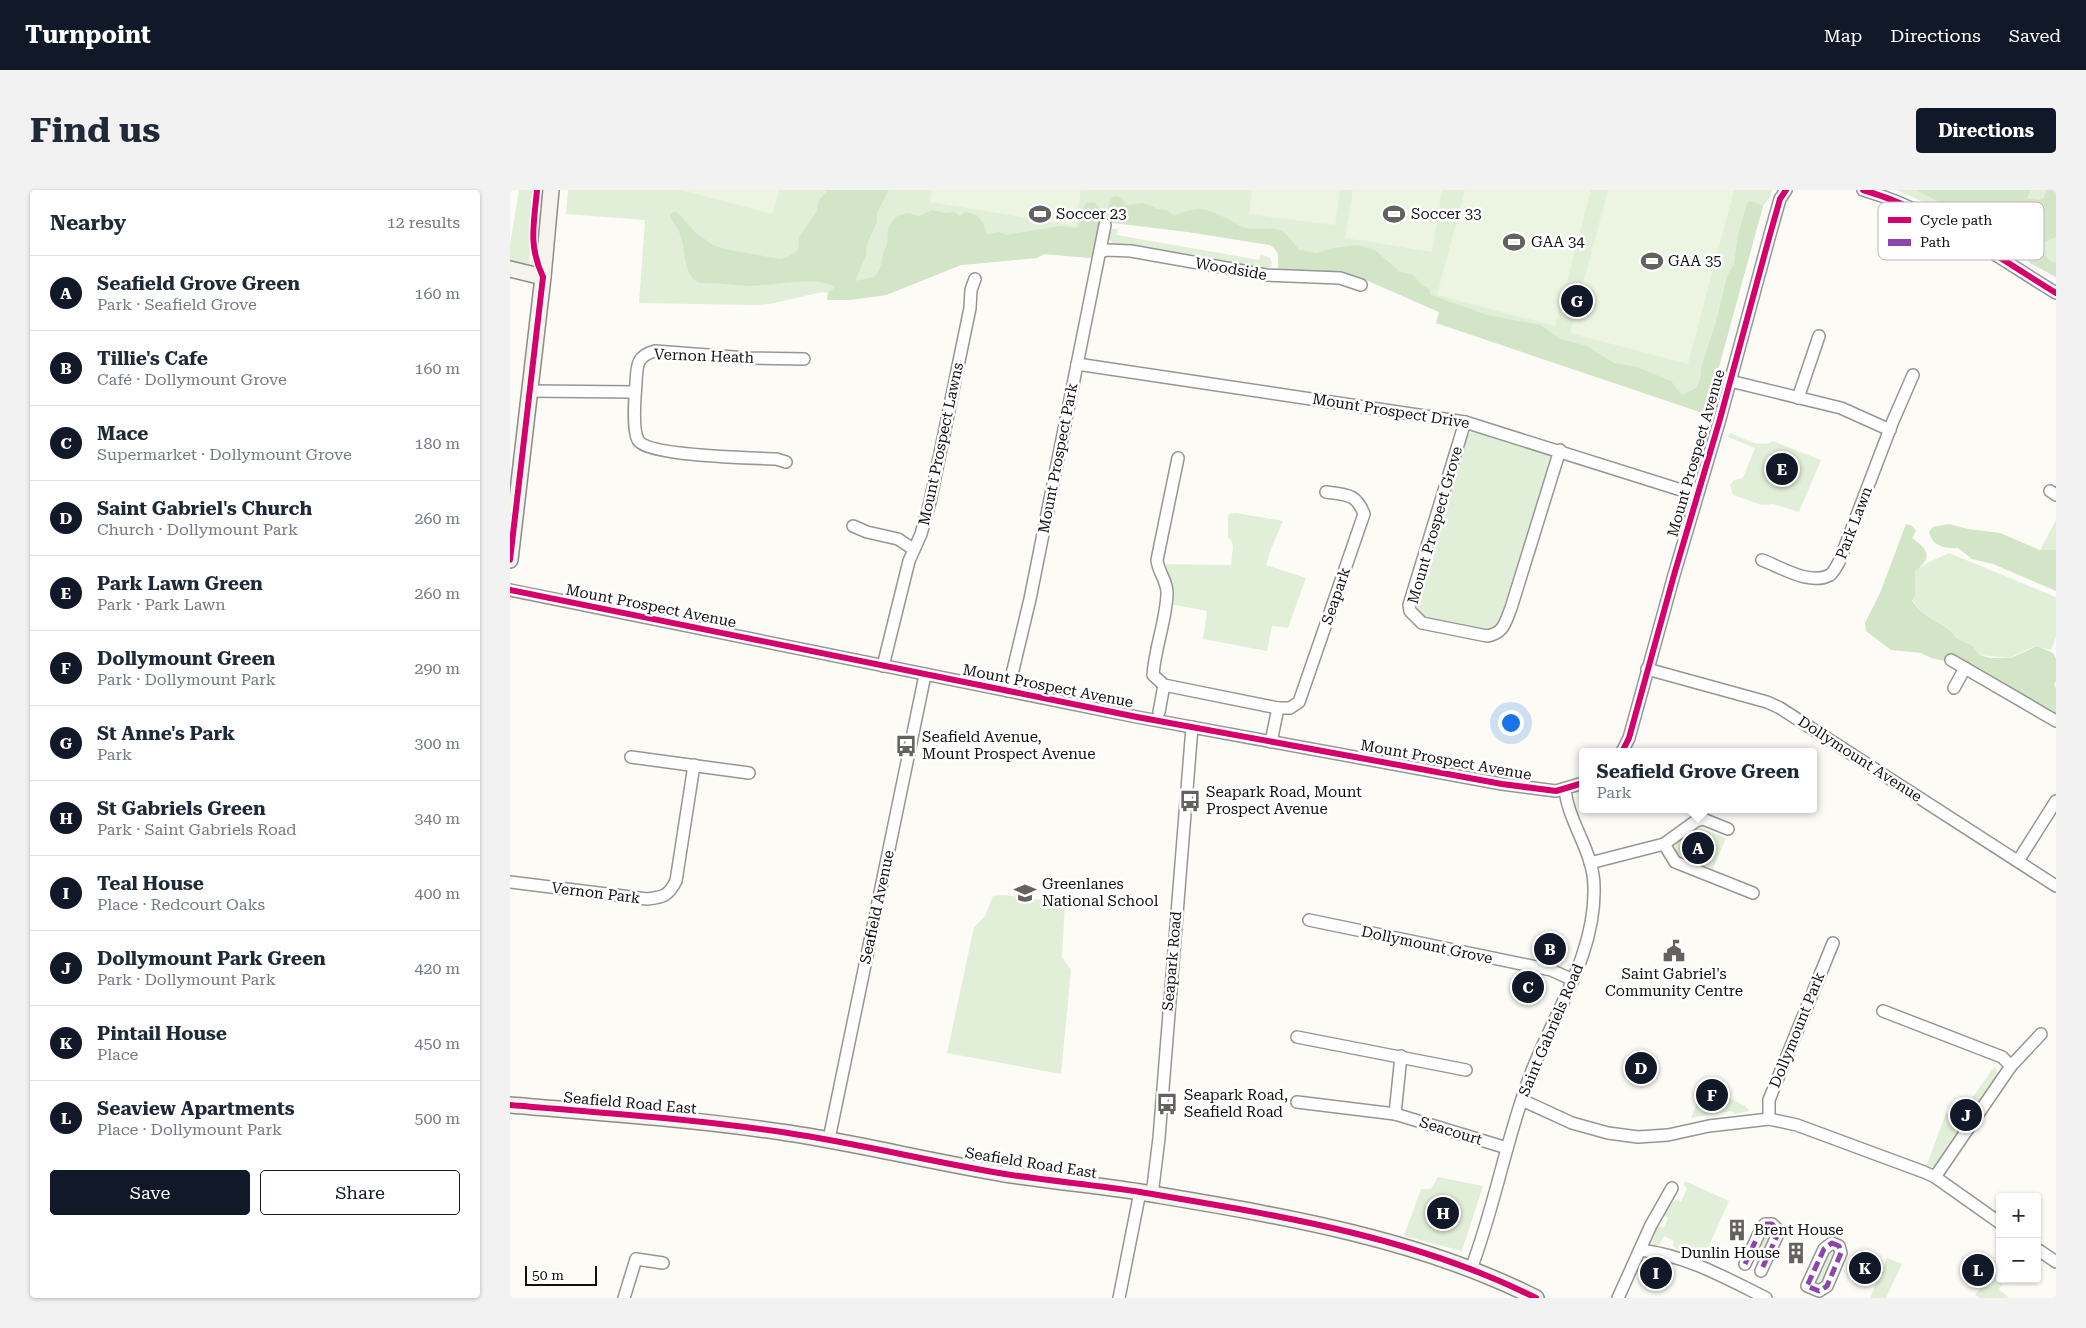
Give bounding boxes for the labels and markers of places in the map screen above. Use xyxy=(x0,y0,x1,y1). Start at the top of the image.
sports icon: Soccer 23 xyxy=(1027,201,1053,227)
sports icon: Soccer 33 xyxy=(1381,201,1407,227)
place label: Soccer 23 xyxy=(1056,205,1127,223)
place label: Soccer 33 xyxy=(1411,205,1482,223)
sports icon: GAA 34 xyxy=(1501,229,1527,255)
place label: GAA 34 xyxy=(1531,233,1585,251)
sports icon: GAA 35 xyxy=(1639,248,1665,274)
place label: GAA 35 xyxy=(1668,252,1722,270)
pin: G xyxy=(1561,282,1593,320)
pin: E xyxy=(1766,450,1798,488)
place label: Seafield Avenue, Mount Prospect Avenue xyxy=(922,728,1095,763)
bus stop icon: Seafield Avenue, Mount Prospect Avenue xyxy=(893,733,919,759)
place label: Seapark Road, Mount Prospect Avenue xyxy=(1206,783,1362,818)
bus stop icon: Seapark Road, Mount Prospect Avenue xyxy=(1177,788,1203,814)
pin: A xyxy=(1682,829,1714,867)
place label: Greenlanes National School xyxy=(1042,875,1159,910)
school or university icon: Greenlanes National School xyxy=(1012,880,1038,906)
pin: B xyxy=(1534,930,1566,968)
public building icon: Saint Gabriel's Community Centre xyxy=(1661,938,1687,964)
place label: Saint Gabriel's Community Centre xyxy=(1605,965,1743,1000)
pin: C xyxy=(1512,968,1544,1006)
pin: D xyxy=(1625,1049,1657,1087)
pin: F xyxy=(1696,1076,1728,1114)
place label: Seapark Road, Seafield Road xyxy=(1184,1086,1288,1121)
bus stop icon: Seapark Road, Seafield Road xyxy=(1154,1091,1180,1117)
pin: J xyxy=(1950,1096,1982,1134)
pin: H xyxy=(1427,1194,1459,1232)
building icon: Brent House xyxy=(1724,1217,1750,1243)
place label: Brent House xyxy=(1754,1221,1844,1239)
building icon: Dunlin House xyxy=(1783,1240,1809,1266)
place label: Dunlin House xyxy=(1681,1244,1780,1262)
pin: K xyxy=(1849,1249,1881,1287)
pin: L xyxy=(1962,1251,1994,1289)
pin: I xyxy=(1640,1254,1672,1292)

